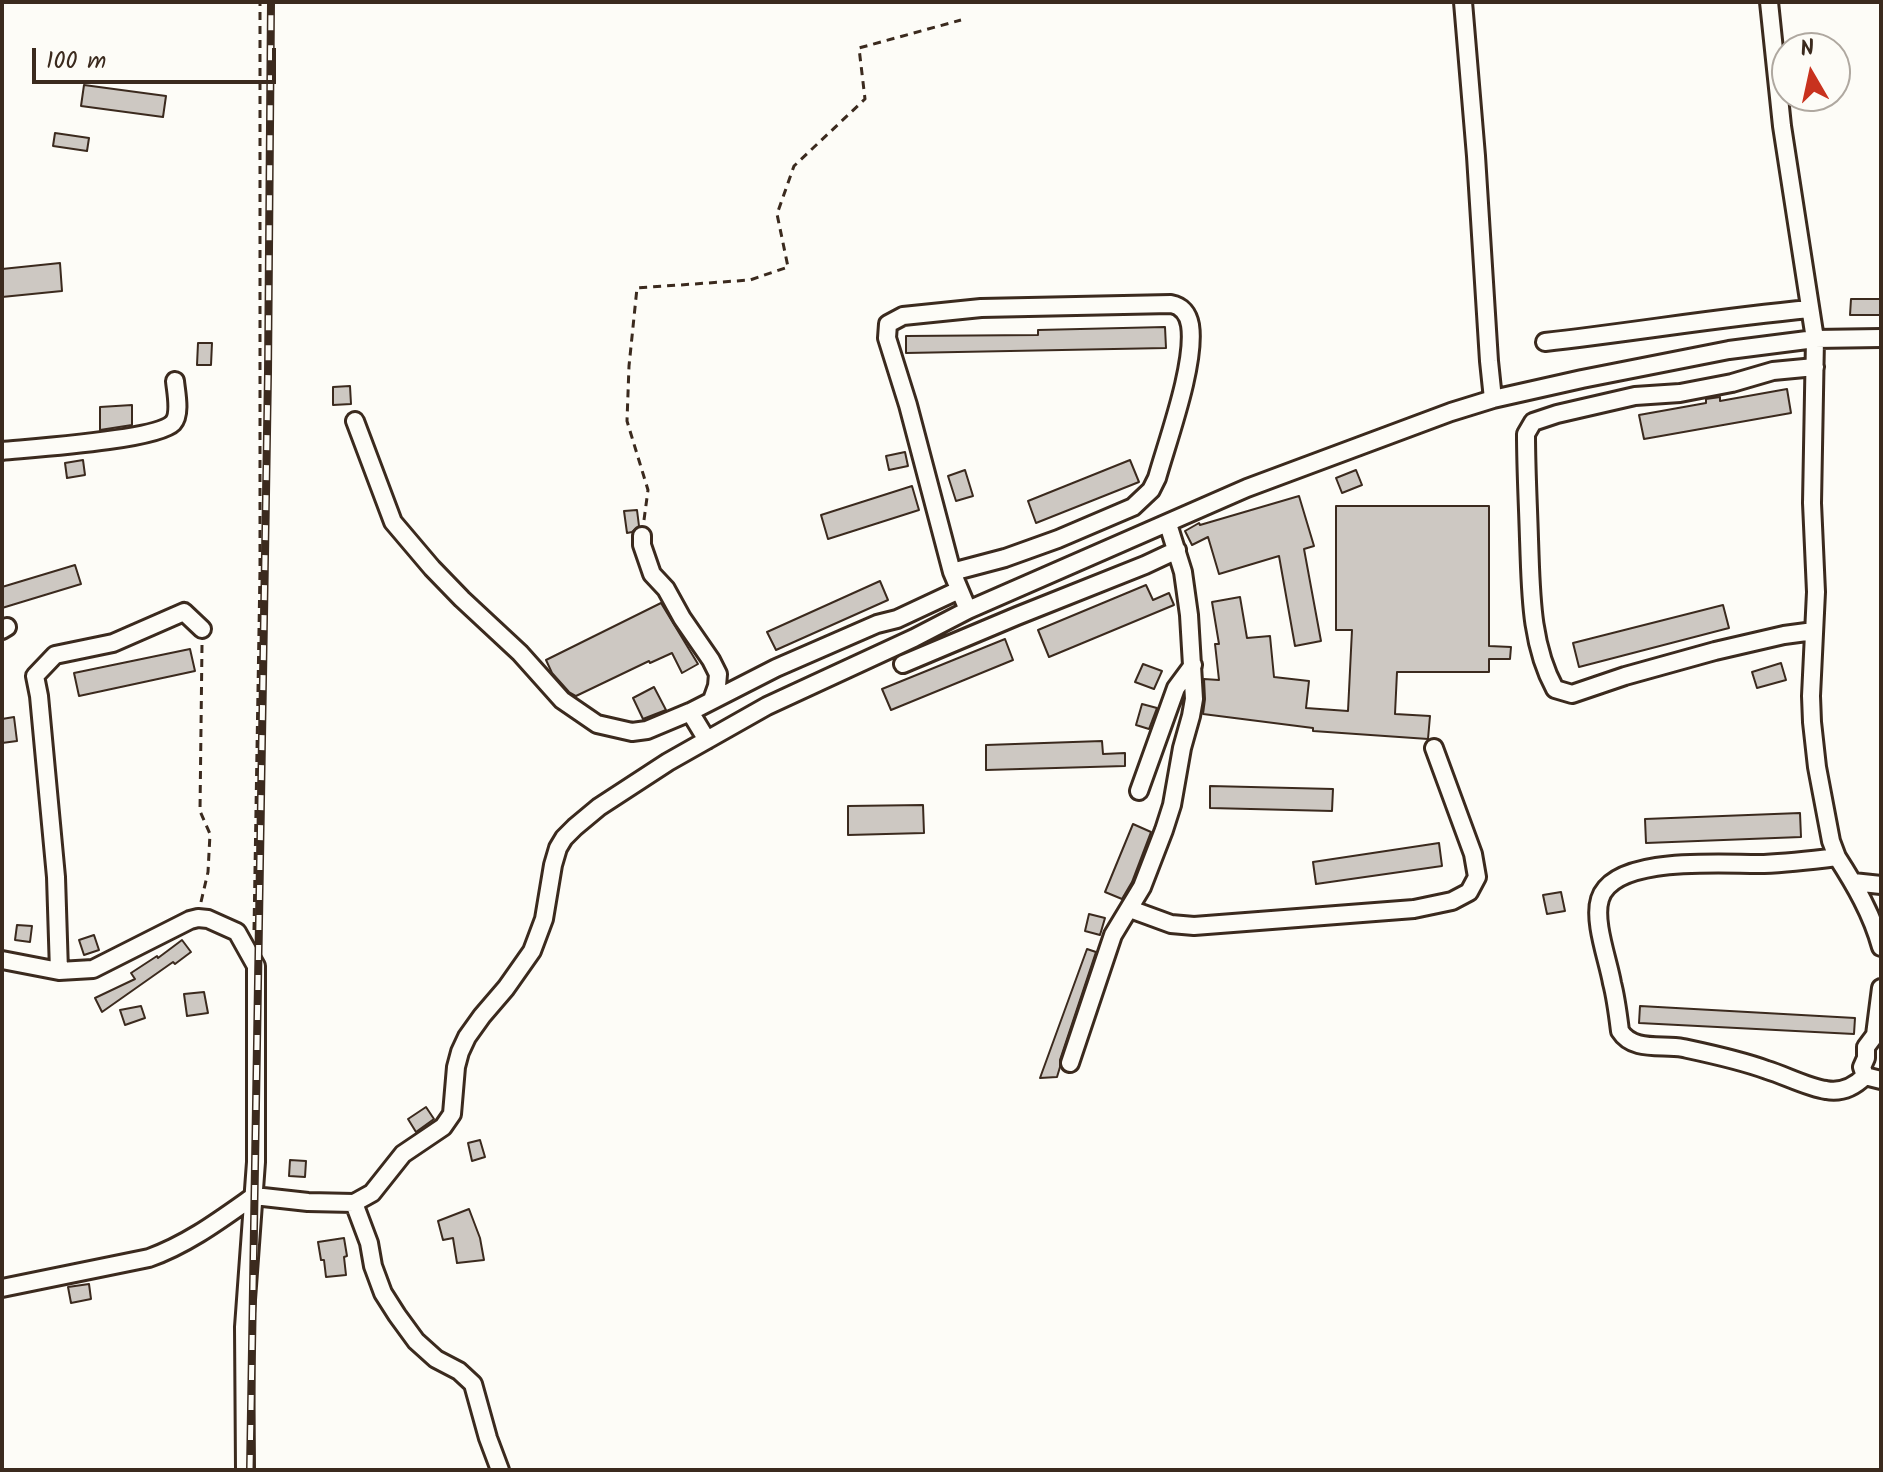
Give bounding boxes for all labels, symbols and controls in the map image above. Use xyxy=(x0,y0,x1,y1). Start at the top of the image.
text: N xyxy=(1798,31,1817,68)
scale bar xyxy=(36,32,280,82)
north arrow xyxy=(1771,32,1851,112)
text: 100 m xyxy=(46,42,106,81)

